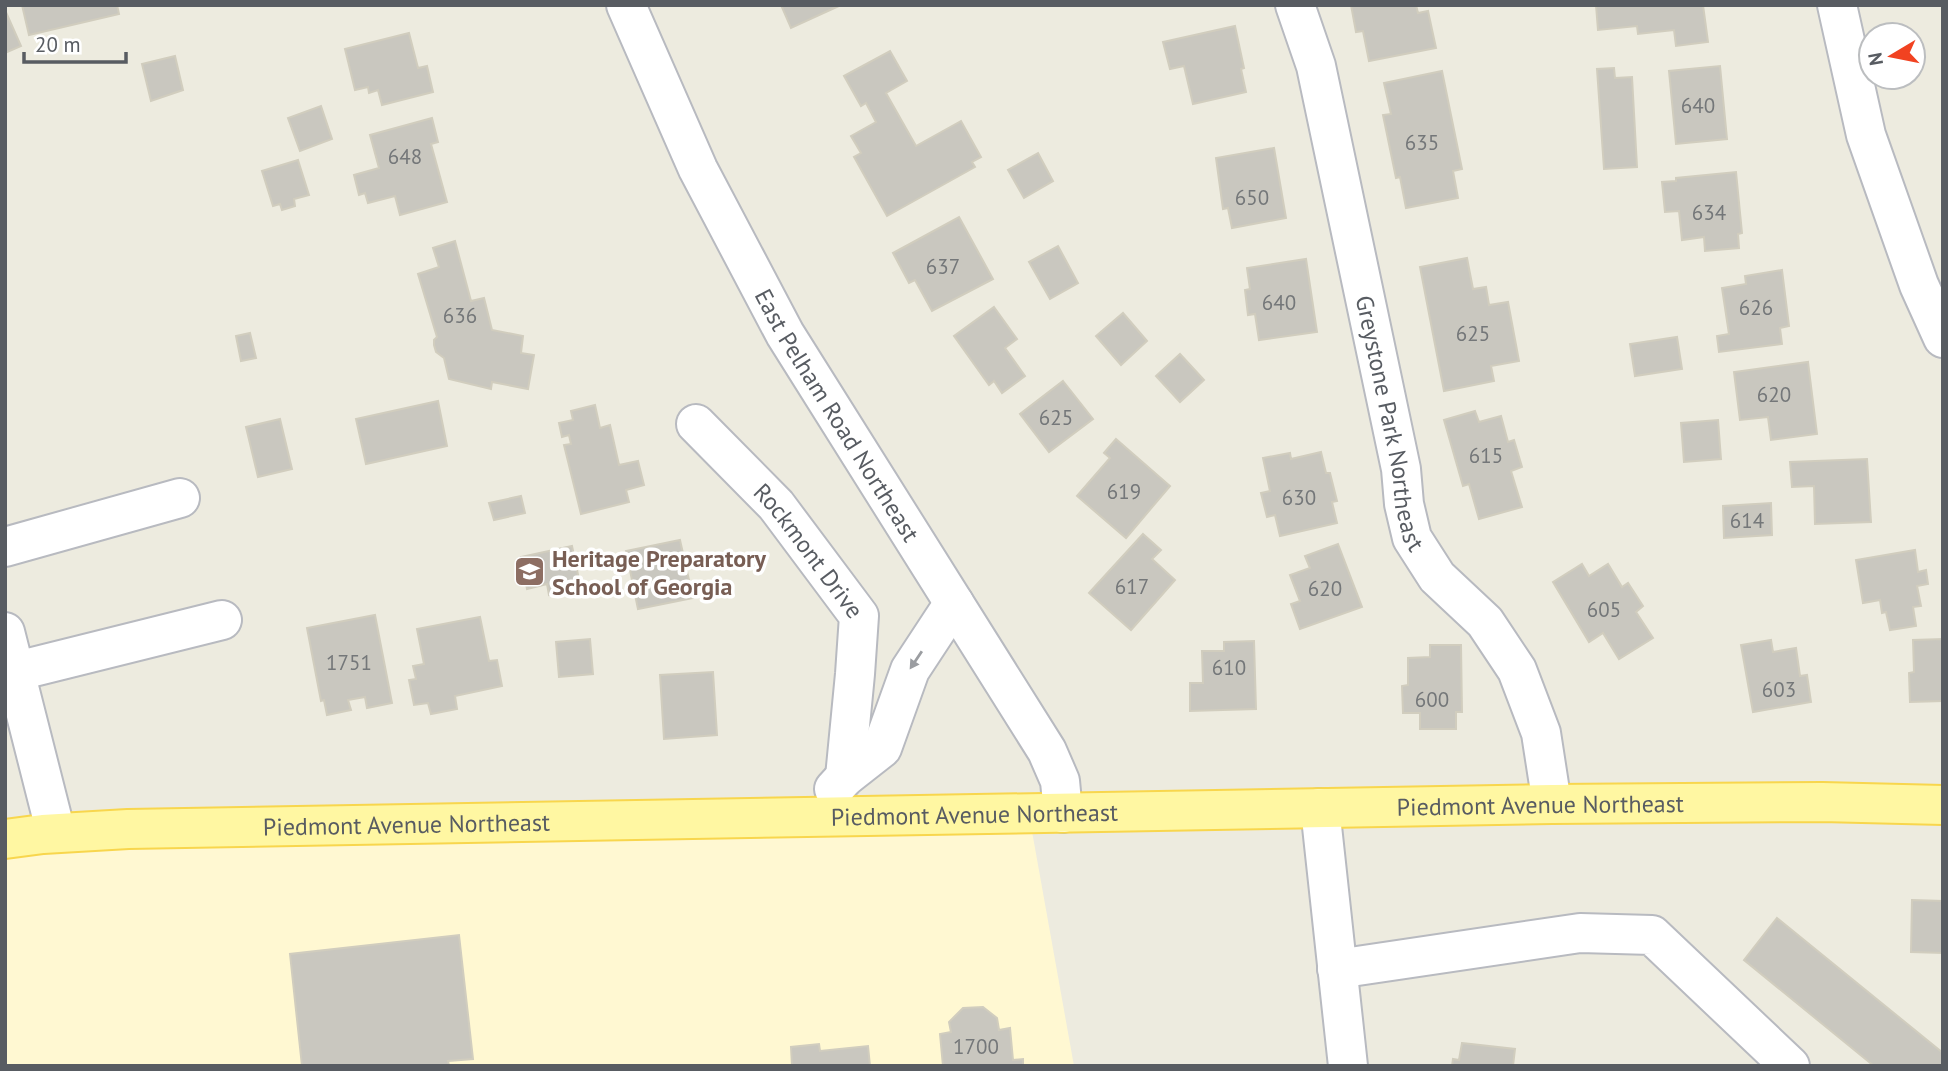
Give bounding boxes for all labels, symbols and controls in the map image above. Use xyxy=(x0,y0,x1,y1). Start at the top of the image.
scale bar xyxy=(24,21,126,65)
north arrow xyxy=(1857,21,1927,91)
text: 20 m xyxy=(35,31,81,58)
text: N xyxy=(1862,51,1888,67)
house number: 640 xyxy=(1681,92,1715,119)
house number: 635 xyxy=(1405,129,1439,156)
house number: 648 xyxy=(388,143,422,170)
house number: 650 xyxy=(1235,184,1269,211)
house number: 634 xyxy=(1692,199,1726,226)
house number: 637 xyxy=(926,253,960,280)
street label: East Pelham Road Northeast xyxy=(748,283,927,547)
house number: 640 xyxy=(1262,289,1296,316)
street label: Greystone Park Northeast xyxy=(1349,292,1432,557)
house number: 626 xyxy=(1739,294,1773,321)
house number: 636 xyxy=(443,302,477,329)
house number: 625 xyxy=(1456,320,1490,347)
house number: 620 xyxy=(1757,381,1791,408)
house number: 625 xyxy=(1039,404,1073,431)
house number: 615 xyxy=(1469,442,1503,469)
street label: Rockmont Drive xyxy=(747,476,871,624)
house number: 619 xyxy=(1107,478,1141,505)
house number: 630 xyxy=(1282,484,1316,511)
house number: 614 xyxy=(1730,507,1764,534)
place label: Heritage Preparatory School of Georgia xyxy=(552,543,767,602)
school or university icon: Heritage Preparatory School of Georgia xyxy=(512,555,546,589)
house number: 617 xyxy=(1115,573,1149,600)
house number: 620 xyxy=(1308,575,1342,602)
house number: 605 xyxy=(1587,596,1621,623)
house number: 1751 xyxy=(326,649,372,676)
one-way arrow xyxy=(910,650,923,670)
house number: 610 xyxy=(1212,654,1246,681)
house number: 603 xyxy=(1762,676,1796,703)
house number: 600 xyxy=(1415,686,1449,713)
street label: Piedmont Avenue Northeast xyxy=(1396,788,1684,822)
street label: Piedmont Avenue Northeast xyxy=(831,796,1118,832)
street label: Piedmont Avenue Northeast xyxy=(263,806,550,842)
house number: 1700 xyxy=(953,1033,999,1060)

